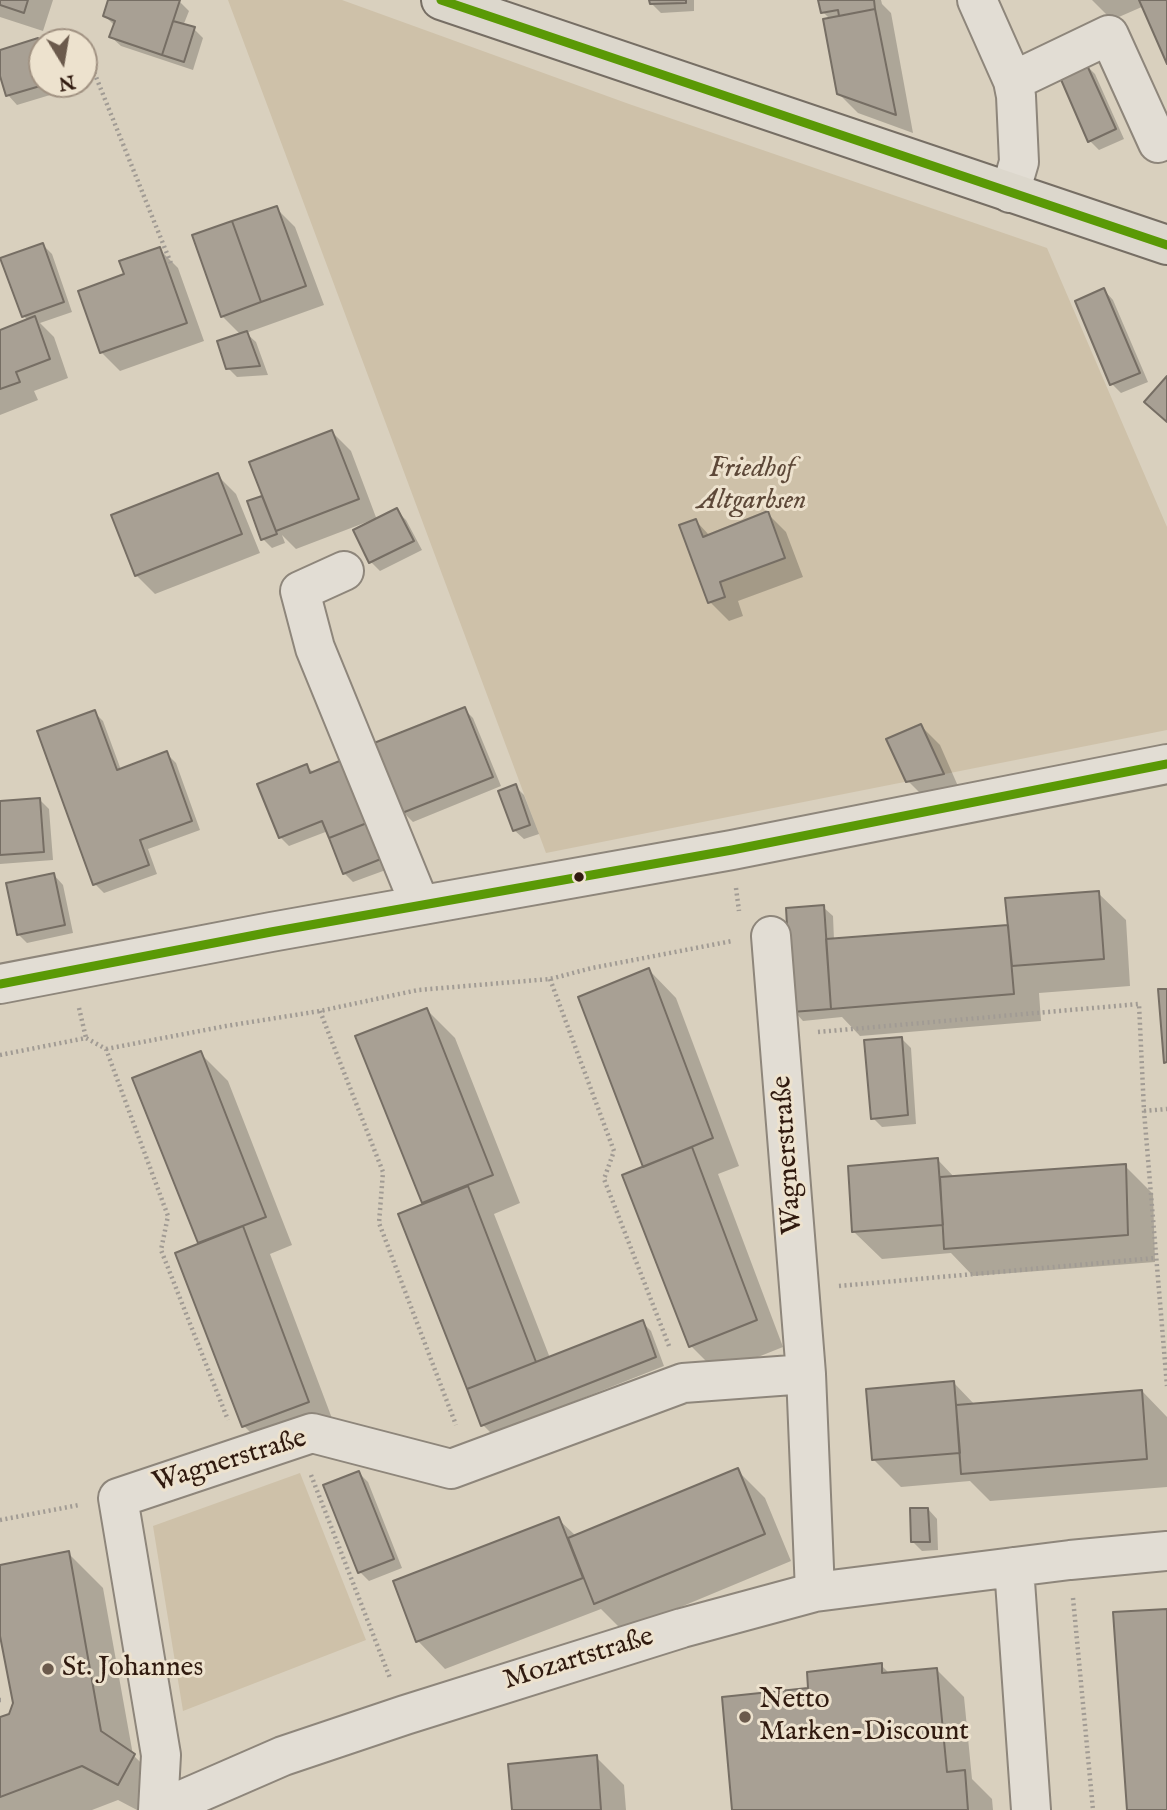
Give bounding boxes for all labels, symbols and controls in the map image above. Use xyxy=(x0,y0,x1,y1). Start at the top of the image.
north arrow xyxy=(28,28,98,98)
text: N xyxy=(56,68,77,95)
park label: Friedhof Altgarbsen xyxy=(698,453,806,519)
unlabelled marker xyxy=(572,870,586,884)
street label: Wagnerstraße xyxy=(767,1074,811,1236)
street label: Wagnerstraße xyxy=(149,1423,311,1501)
street label: Mozartstraße xyxy=(500,1621,658,1699)
place label: St. Johannes xyxy=(62,1652,203,1686)
marker: St. Johannes xyxy=(40,1661,56,1677)
place label: Netto Marken-Discount xyxy=(759,1684,969,1750)
marker: Netto Marken-Discount xyxy=(737,1709,753,1725)

